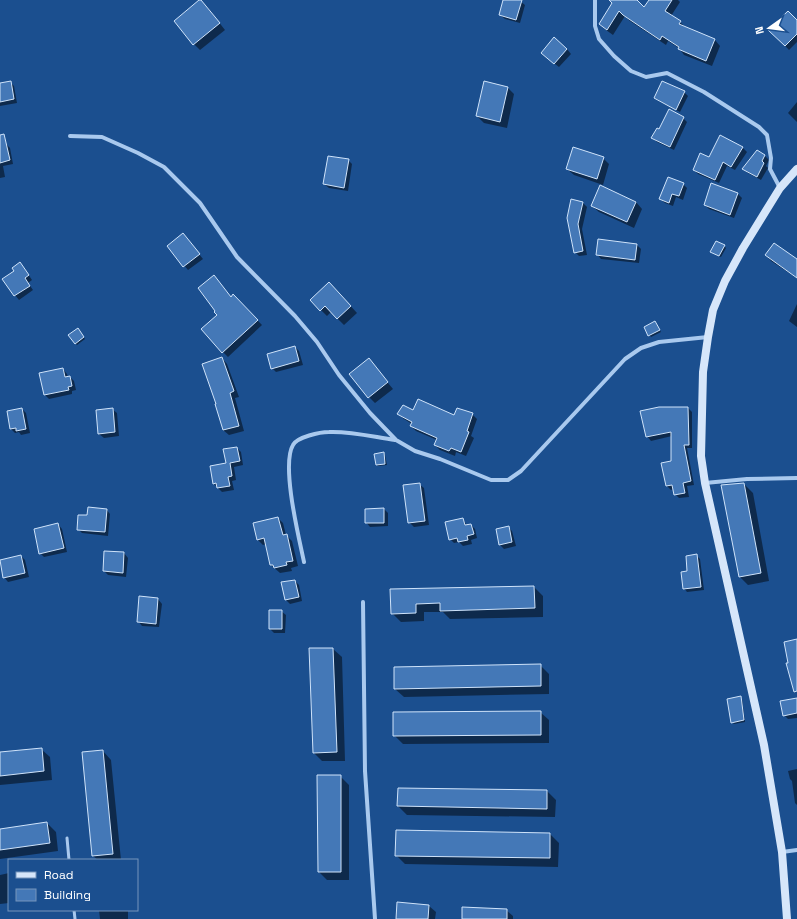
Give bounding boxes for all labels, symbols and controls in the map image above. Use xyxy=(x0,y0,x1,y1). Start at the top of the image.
north arrow xyxy=(749,8,789,48)
text: N xyxy=(752,25,767,36)
legend xyxy=(8,859,138,911)
text: Road xyxy=(44,867,73,883)
text: Building xyxy=(44,887,91,903)

